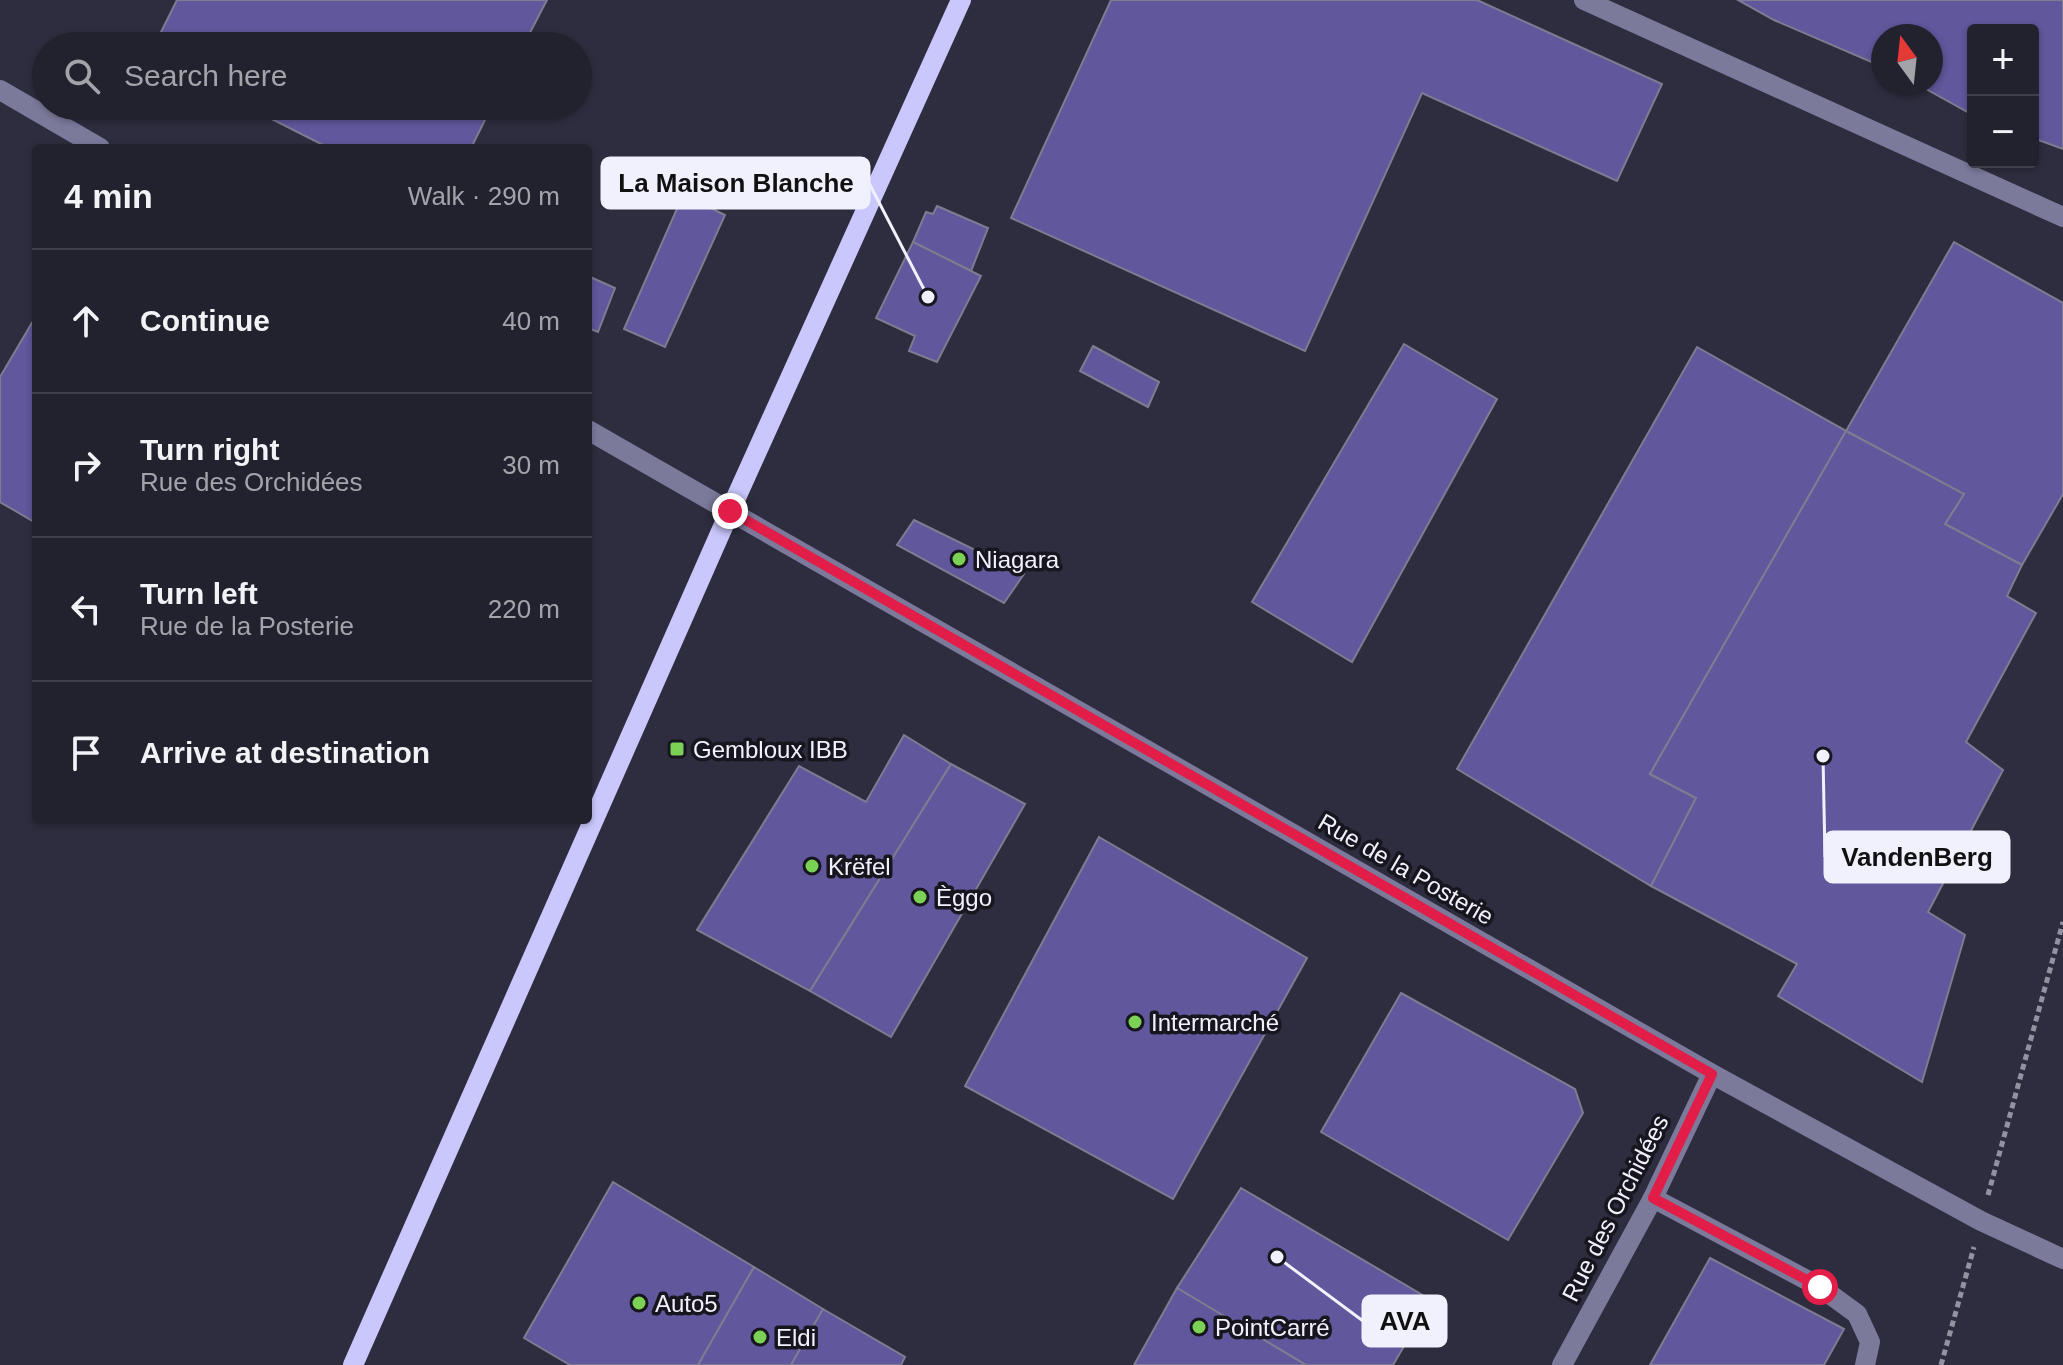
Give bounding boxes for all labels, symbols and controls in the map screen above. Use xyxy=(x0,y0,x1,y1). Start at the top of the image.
north arrow xyxy=(1871,24,1943,96)
map controls xyxy=(1967,24,2039,168)
button: + xyxy=(1967,24,2039,96)
search box xyxy=(32,32,592,120)
icon: search xyxy=(60,54,104,98)
text: Search here xyxy=(124,59,287,92)
button: − xyxy=(1967,96,2039,168)
callout: La Maison Blanche xyxy=(602,158,869,208)
text: La Maison Blanche xyxy=(618,168,854,198)
text: 4 min xyxy=(64,177,153,215)
text: Walk · 290 m xyxy=(408,181,560,211)
icon: ahead xyxy=(64,299,108,343)
text: Continue xyxy=(140,304,270,337)
text: 40 m xyxy=(502,306,560,336)
text: Turn right xyxy=(140,433,279,466)
icon: right xyxy=(64,443,108,487)
text: 30 m xyxy=(502,450,560,480)
text: Rue des Orchidées xyxy=(140,467,363,497)
route end xyxy=(712,493,748,529)
place label: Niagara xyxy=(975,546,1060,573)
marker: Niagara xyxy=(950,550,968,568)
text: Turn left xyxy=(140,577,258,610)
icon: left xyxy=(64,587,108,631)
text: 220 m xyxy=(488,594,560,624)
text: Rue de la Posterie xyxy=(140,611,354,641)
icon: arrive xyxy=(64,731,108,775)
text: Arrive at destination xyxy=(140,736,430,769)
place label: Gembloux IBB xyxy=(693,736,848,763)
marker: Gembloux IBB xyxy=(668,740,686,758)
street label: Rue de la Posterie xyxy=(1314,808,1498,930)
callout: VandenBerg xyxy=(1825,832,2009,882)
text: VandenBerg xyxy=(1841,842,1993,872)
place label: Krëfel xyxy=(828,853,891,880)
marker: Krëfel xyxy=(803,857,821,875)
place label: Èggo xyxy=(936,884,992,911)
marker: Èggo xyxy=(911,888,929,906)
place label: Intermarché xyxy=(1151,1009,1279,1036)
marker: Intermarché xyxy=(1126,1013,1144,1031)
street label: Rue des Orchidées xyxy=(1556,1110,1674,1306)
route start xyxy=(1802,1269,1838,1305)
place label: Auto5 xyxy=(655,1290,718,1317)
marker: Auto5 xyxy=(630,1294,648,1312)
callout: AVA xyxy=(1363,1296,1446,1346)
text: AVA xyxy=(1379,1306,1431,1336)
place label: PointCarré xyxy=(1215,1314,1330,1341)
marker: PointCarré xyxy=(1190,1318,1208,1336)
place label: Eldi xyxy=(776,1324,816,1351)
marker: Eldi xyxy=(751,1328,769,1346)

